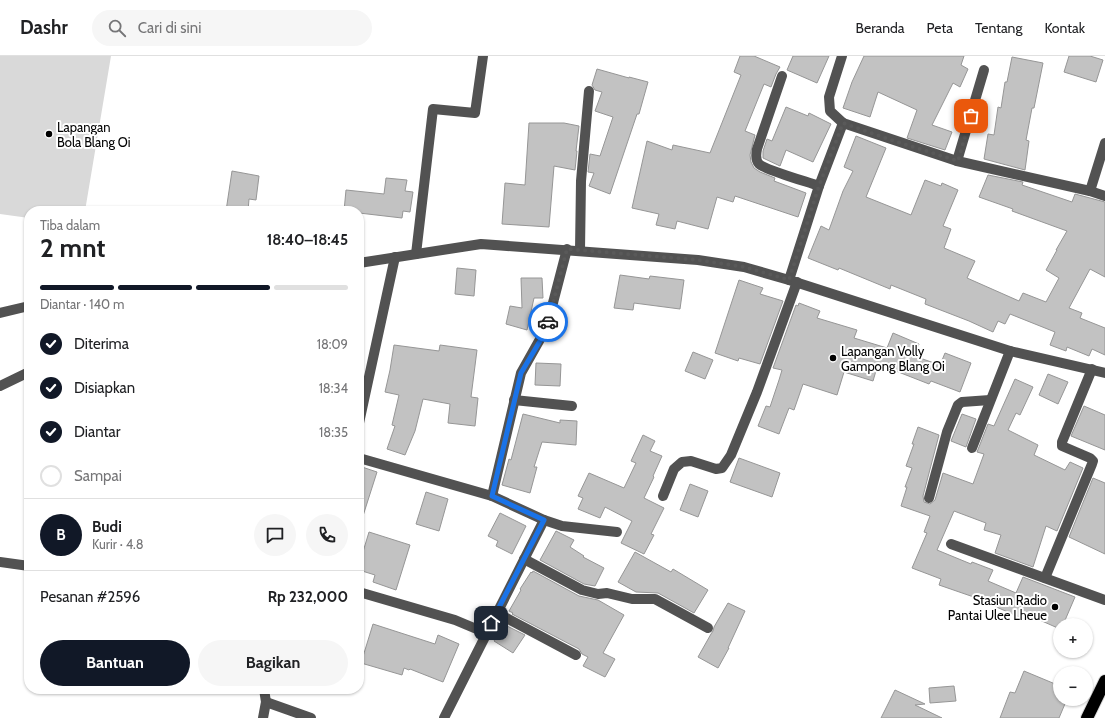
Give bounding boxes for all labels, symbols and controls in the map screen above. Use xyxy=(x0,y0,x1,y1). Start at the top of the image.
search box xyxy=(92,10,372,46)
text: Dashr xyxy=(20,16,68,39)
icon: search xyxy=(106,17,128,39)
text: Cari di sini xyxy=(138,19,201,37)
text: Beranda xyxy=(856,19,905,37)
text: Peta xyxy=(927,19,953,37)
text: Tentang xyxy=(975,19,1022,37)
text: Kontak xyxy=(1044,19,1085,37)
pin xyxy=(954,99,988,133)
icon: bag xyxy=(960,105,982,127)
place label: Lapangan Bola Blang Oi xyxy=(57,119,130,150)
marker: Lapangan Bola Blang Oi xyxy=(44,129,54,139)
text: Tiba dalam xyxy=(40,217,100,233)
text: 18:40–18:45 xyxy=(267,231,348,249)
text: 2 mnt xyxy=(40,232,105,264)
text: Diantar · 140 m xyxy=(40,296,124,312)
courier xyxy=(528,302,568,342)
icon: car xyxy=(537,311,559,333)
icon: check xyxy=(40,333,62,355)
text: Diterima xyxy=(74,335,129,353)
text: 18:09 xyxy=(317,336,348,352)
place label: Lapangan Volly Gampong Blang Oi xyxy=(841,343,945,374)
marker: Lapangan Volly Gampong Blang Oi xyxy=(828,353,838,363)
icon: check xyxy=(40,377,62,399)
text: Disiapkan xyxy=(74,379,135,397)
text: 18:34 xyxy=(319,380,348,396)
icon: check xyxy=(40,421,62,443)
text: Diantar xyxy=(74,423,120,441)
text: 18:35 xyxy=(319,424,348,440)
text: Sampai xyxy=(74,467,122,485)
button: chat xyxy=(254,514,296,556)
button: phone xyxy=(306,514,348,556)
text: Budi xyxy=(92,518,122,536)
text: B xyxy=(56,526,66,544)
text: Kurir · 4.8 xyxy=(92,536,144,552)
text: Pesanan #2596 xyxy=(40,588,140,606)
text: Rp 232,000 xyxy=(268,588,348,606)
place label: Stasiun Radio Pantai Ulee Lheue xyxy=(948,592,1047,623)
marker: Stasiun Radio Pantai Ulee Lheue xyxy=(1050,602,1060,612)
pin xyxy=(474,606,508,640)
icon: home xyxy=(480,612,502,634)
map controls xyxy=(1053,618,1093,706)
button: + xyxy=(1053,618,1093,658)
button: Bantuan xyxy=(40,640,190,686)
button: Bagikan xyxy=(198,640,348,686)
button: − xyxy=(1053,666,1093,706)

